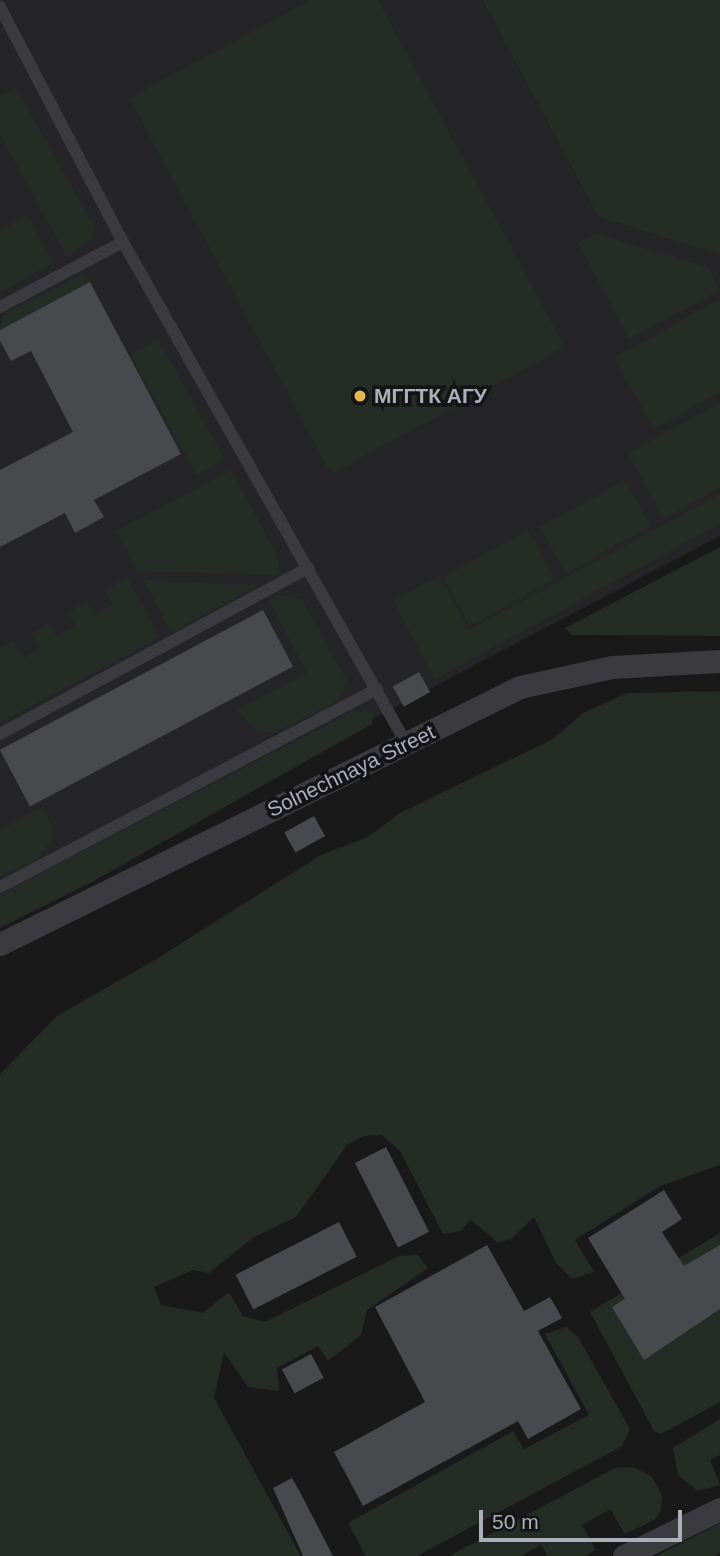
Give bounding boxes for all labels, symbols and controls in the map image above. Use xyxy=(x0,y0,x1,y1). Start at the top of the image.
place label: МГГТК АГУ xyxy=(374,383,487,409)
marker: МГГТК АГУ xyxy=(352,388,368,404)
street label: Solnechnaya Street xyxy=(263,720,439,822)
scale bar xyxy=(482,1496,685,1540)
text: 50 m xyxy=(492,1510,539,1533)

